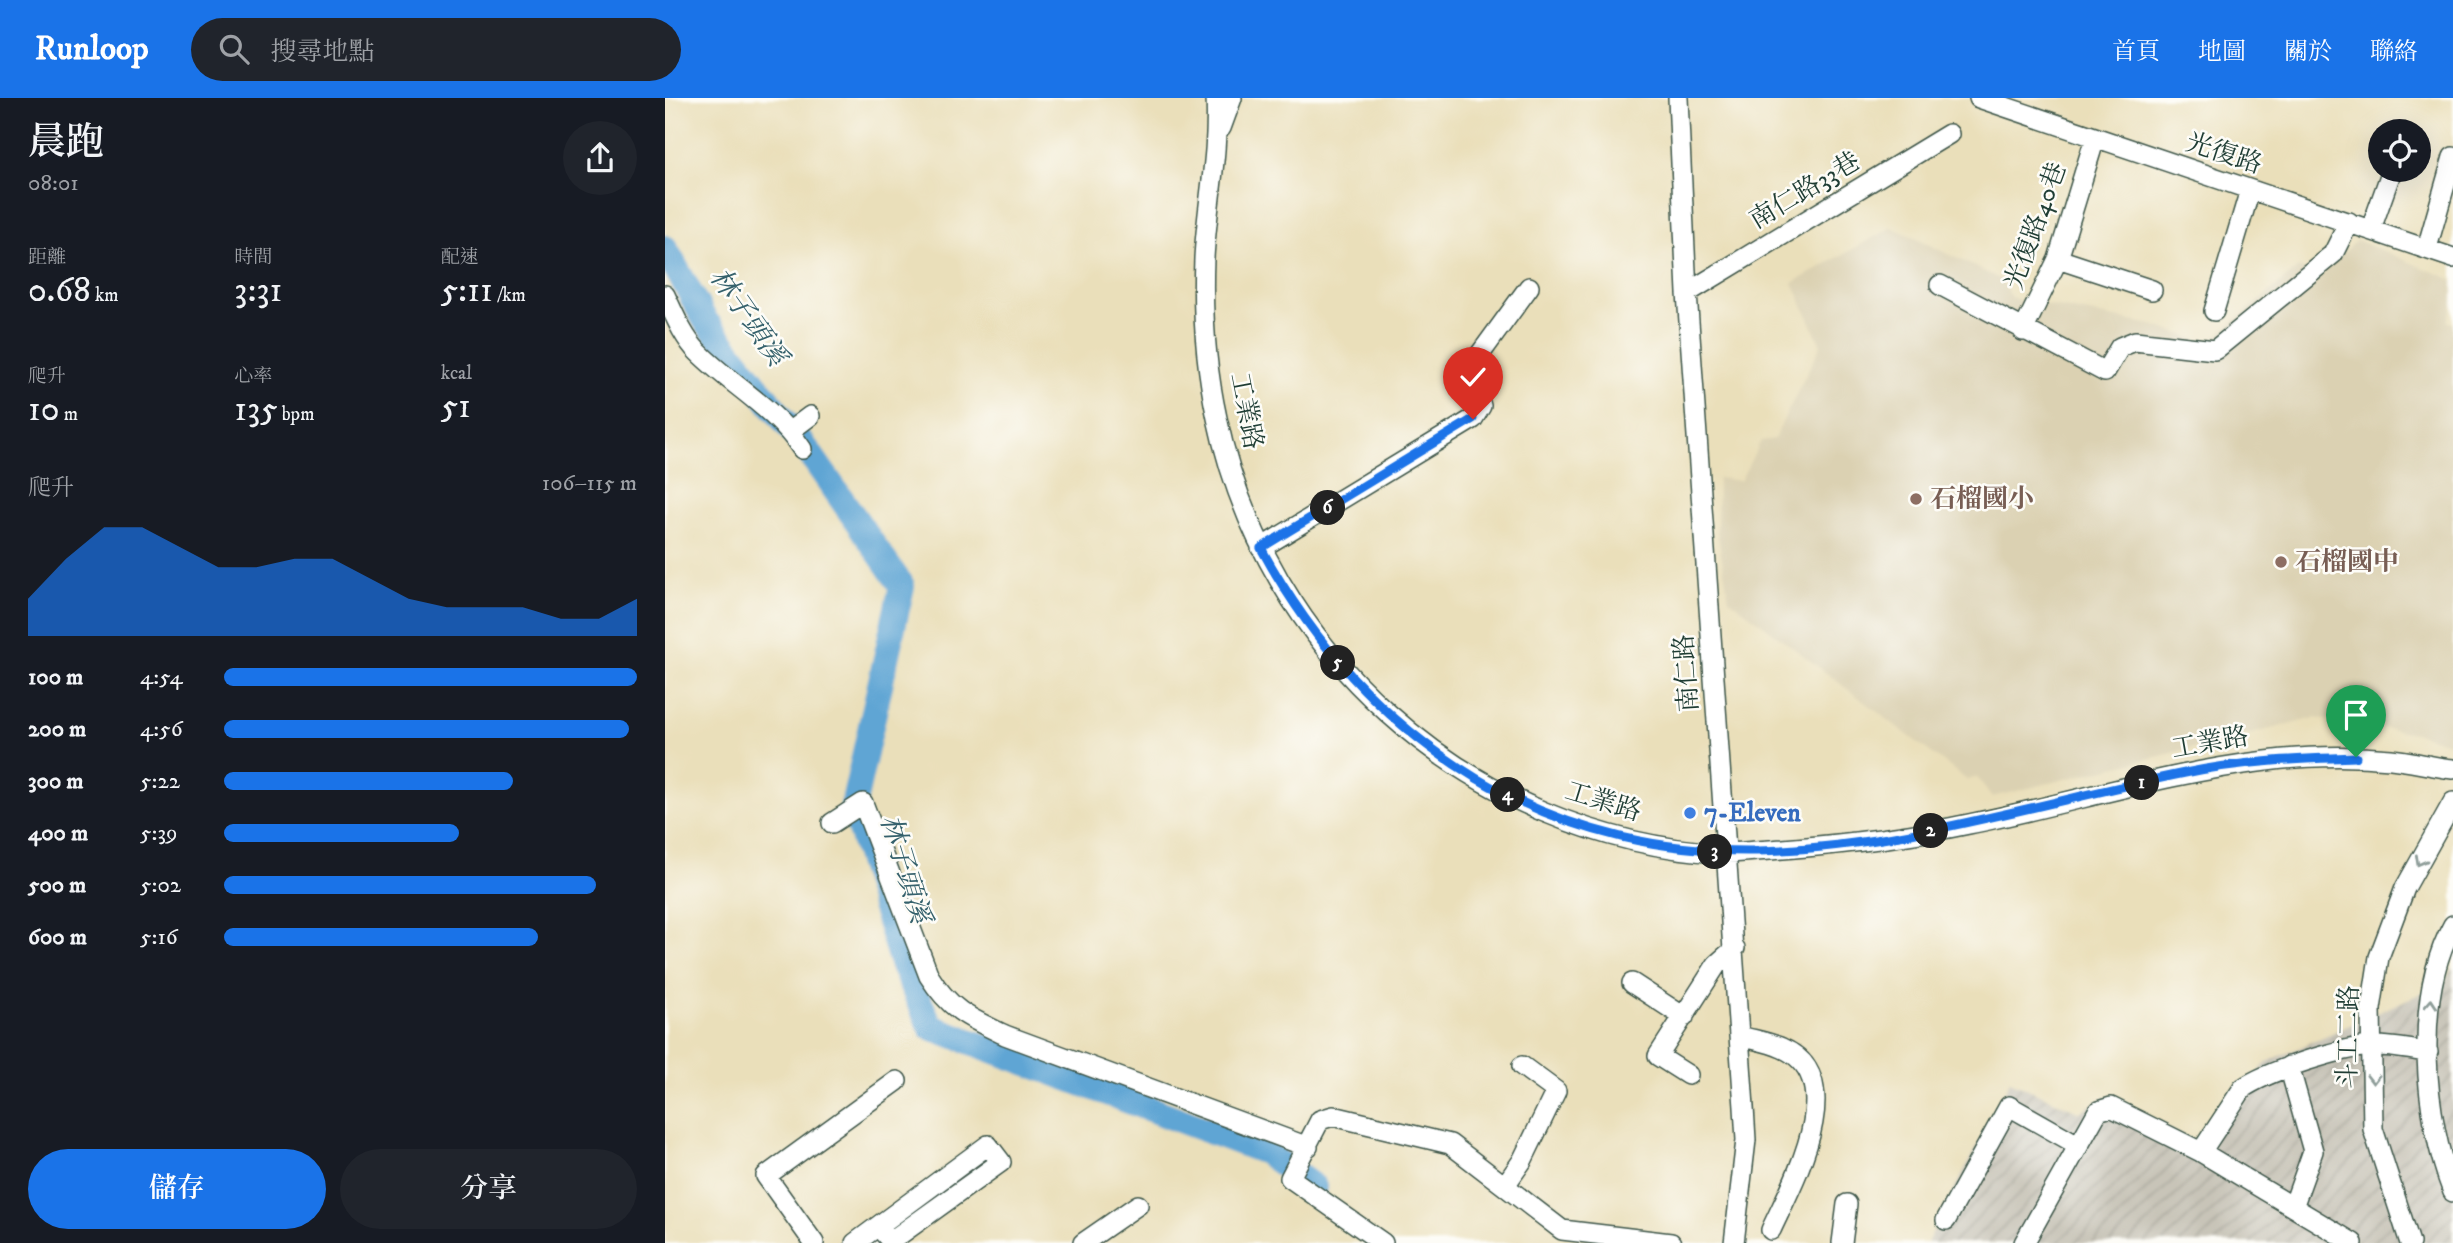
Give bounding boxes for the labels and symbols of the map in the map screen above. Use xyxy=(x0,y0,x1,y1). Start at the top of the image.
street label: 光復路 xyxy=(2182,126,2266,182)
street label: 南仁路33巷 xyxy=(1744,145,1866,237)
street label: 光復路40巷 xyxy=(1998,158,2074,294)
water label: 林子頭溪 xyxy=(702,261,796,375)
pin xyxy=(1443,347,1503,419)
street label: 工業路 xyxy=(1222,370,1270,452)
place label: 石榴國小 xyxy=(1930,483,2034,516)
pin: 6 xyxy=(1311,490,1345,526)
marker: 石榴國小 xyxy=(1908,491,1924,507)
place label: 石榴國中 xyxy=(2295,546,2399,579)
marker: 石榴國中 xyxy=(2273,554,2289,570)
street label: 南仁路 xyxy=(1668,633,1706,713)
pin: 5 xyxy=(1321,646,1355,680)
pin xyxy=(2326,685,2386,757)
street label: 工業路 xyxy=(2169,720,2251,766)
pin: 1 xyxy=(2125,766,2159,800)
street label: 工業路 xyxy=(1561,775,1645,829)
pin: 4 xyxy=(1491,778,1525,812)
place label: 7-Eleven xyxy=(1704,797,1801,830)
marker: 7-Eleven xyxy=(1682,805,1698,821)
water label: 林子頭溪 xyxy=(872,810,939,931)
pin: 2 xyxy=(1913,814,1949,848)
pin: 3 xyxy=(1697,834,1733,870)
one-way arrow xyxy=(2415,854,2428,867)
street label: 斗工二路 xyxy=(2332,985,2366,1089)
one-way arrow xyxy=(2423,998,2438,1009)
one-way arrow xyxy=(2365,1075,2381,1085)

